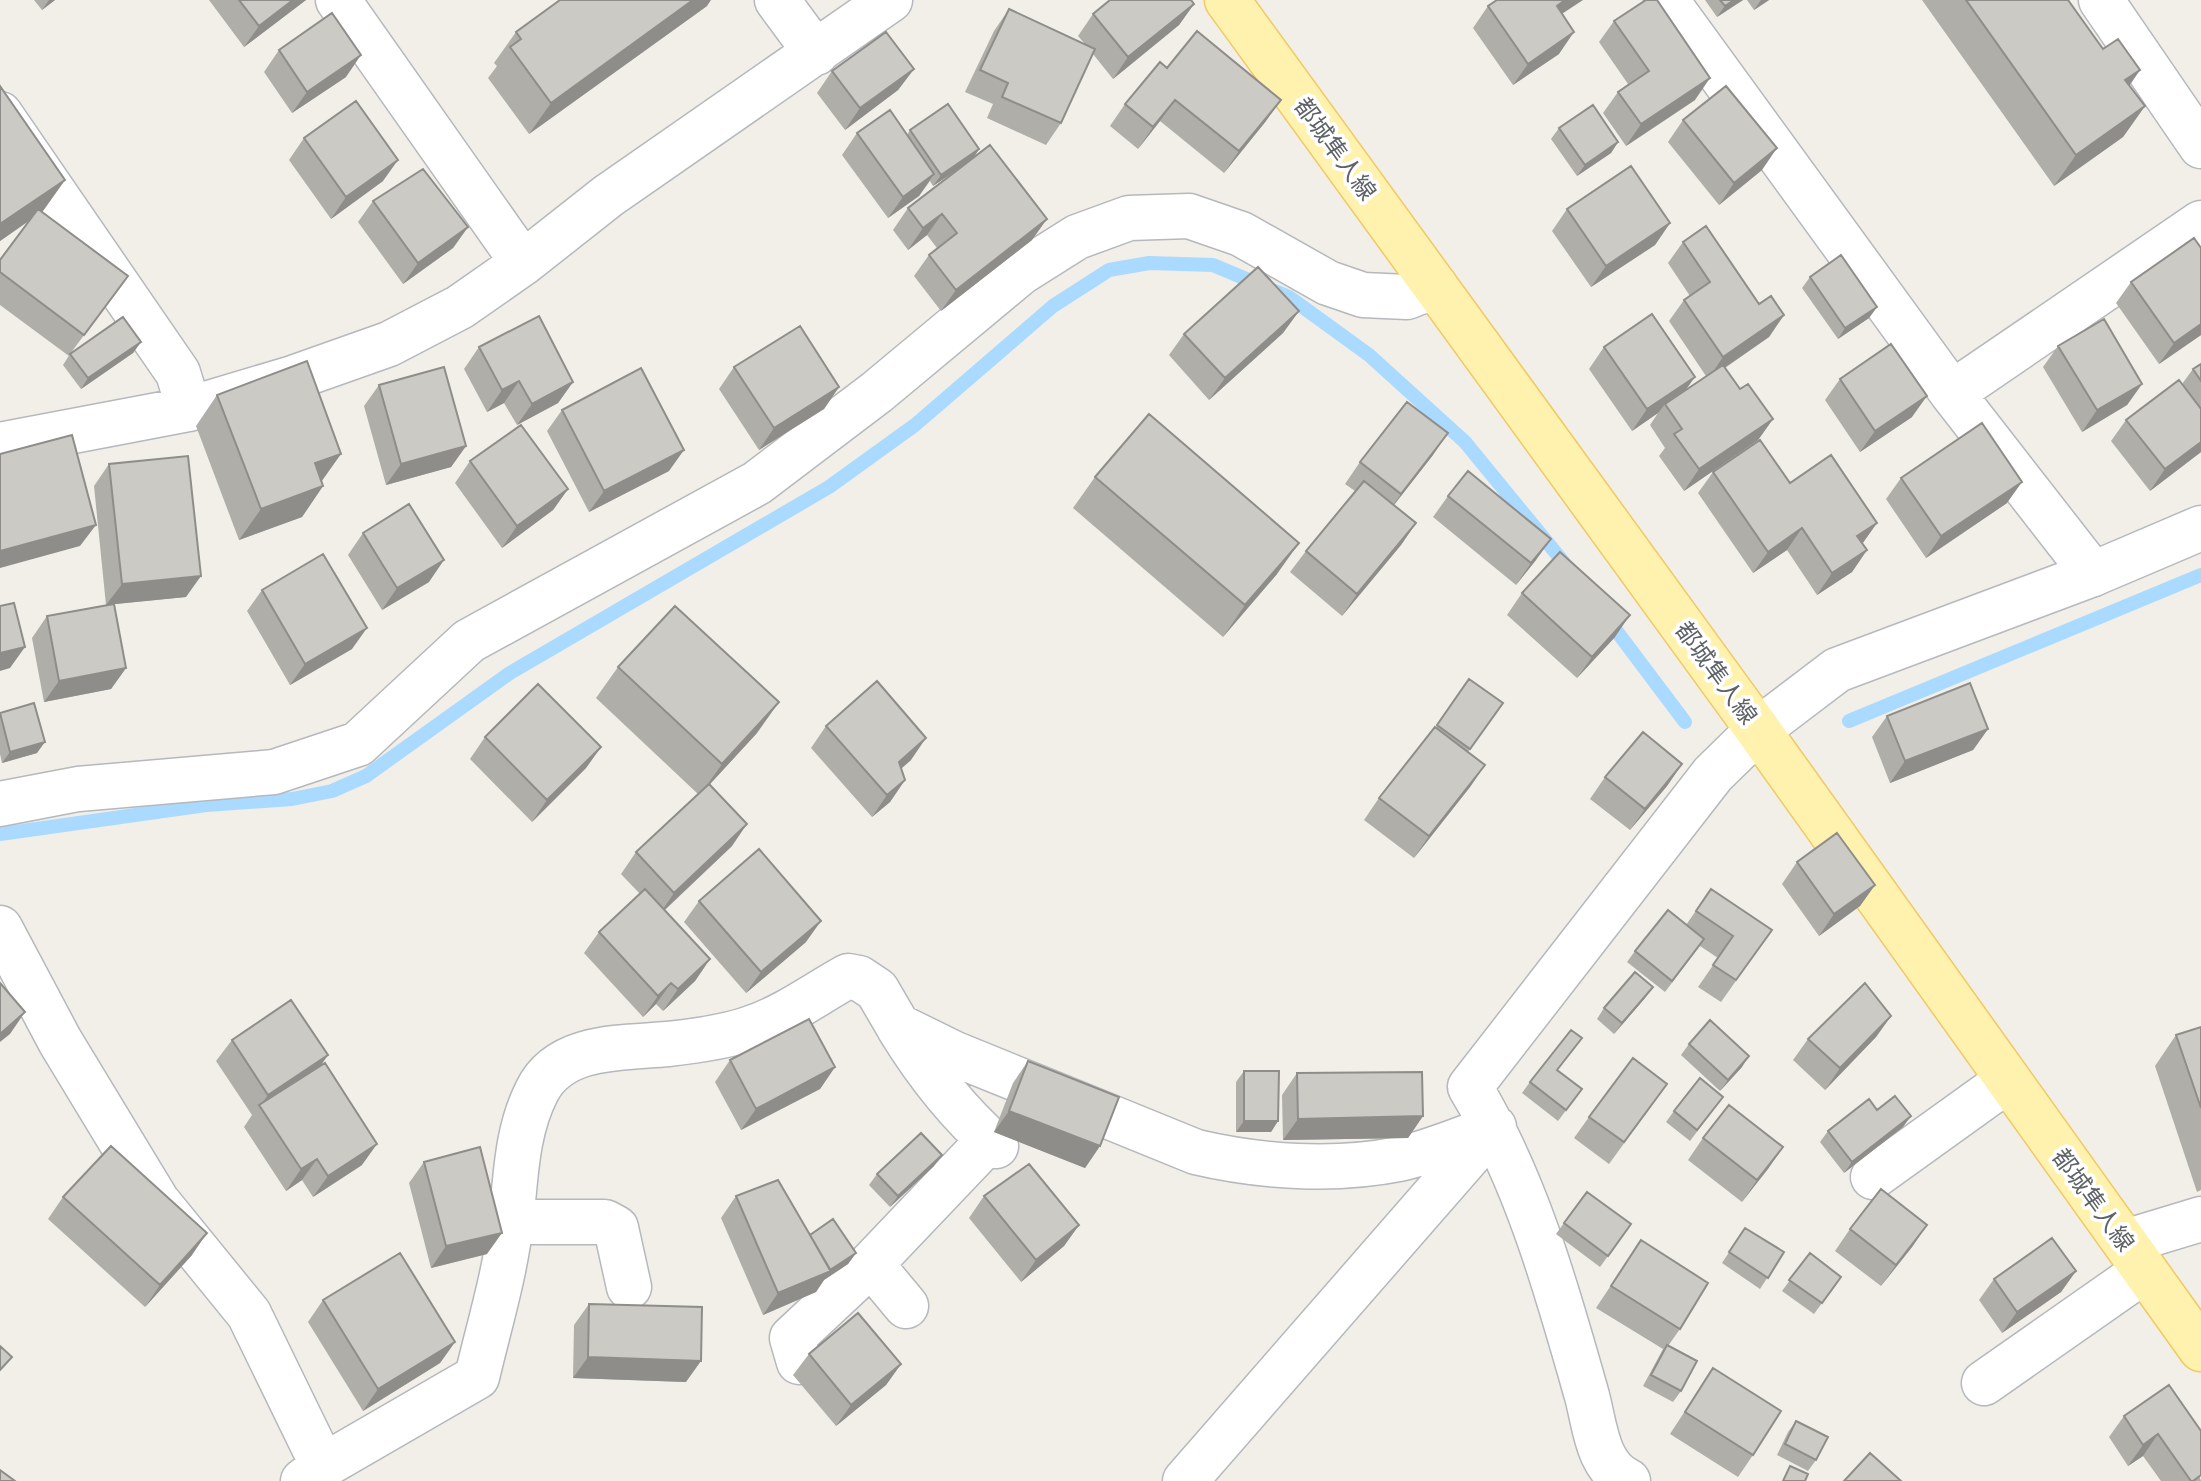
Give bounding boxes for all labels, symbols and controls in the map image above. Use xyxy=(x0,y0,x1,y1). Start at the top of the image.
street label: 都城隼人線 xyxy=(1286,90,1385,208)
street label: 都城隼人線 xyxy=(1667,614,1766,732)
street label: 都城隼人線 xyxy=(2044,1141,2143,1259)

